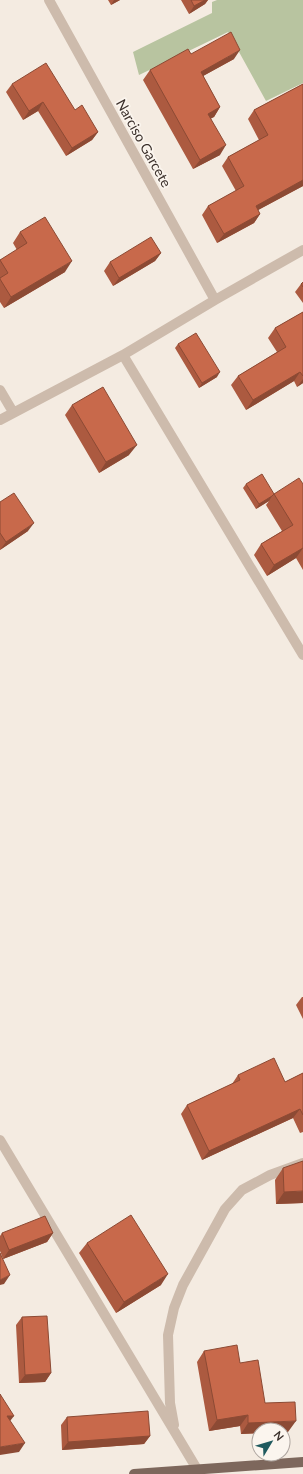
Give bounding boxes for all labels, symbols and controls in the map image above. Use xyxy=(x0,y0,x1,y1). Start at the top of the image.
street label: Narciso Garcete xyxy=(113,96,175,190)
north arrow xyxy=(251,1422,291,1462)
text: N xyxy=(272,1428,287,1443)

